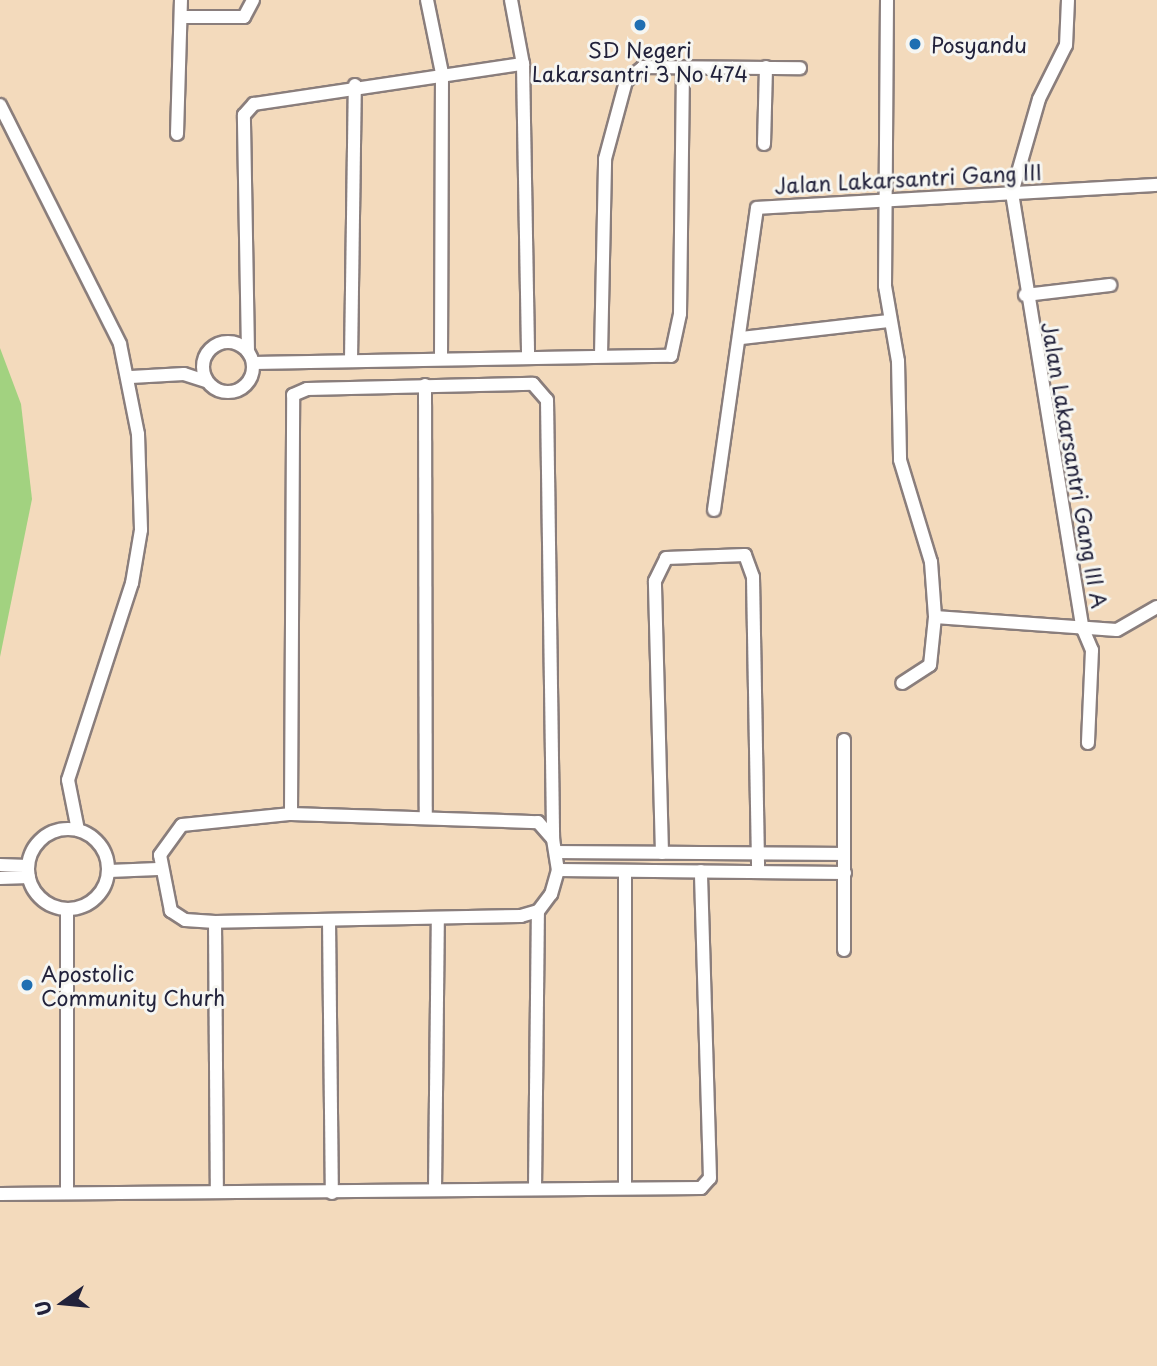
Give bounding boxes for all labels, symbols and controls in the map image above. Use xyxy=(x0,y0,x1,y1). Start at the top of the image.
marker: SD Negeri Lakarsantri 3 No 474 xyxy=(632,17,648,33)
place label: Posyandu xyxy=(931,31,1027,57)
marker: Posyandu xyxy=(905,34,925,54)
place label: SD Negeri Lakarsantri 3 No 474 xyxy=(530,36,750,86)
street label: Jalan Lakarsantri Gang III xyxy=(773,158,1043,198)
street label: Jalan Lakarsantri Gang III A xyxy=(1037,319,1113,611)
place label: Apostolic Community Churh xyxy=(41,960,227,1010)
marker: Apostolic Community Churh xyxy=(19,977,35,993)
north arrow xyxy=(28,1268,98,1338)
text: U xyxy=(27,1298,58,1319)

